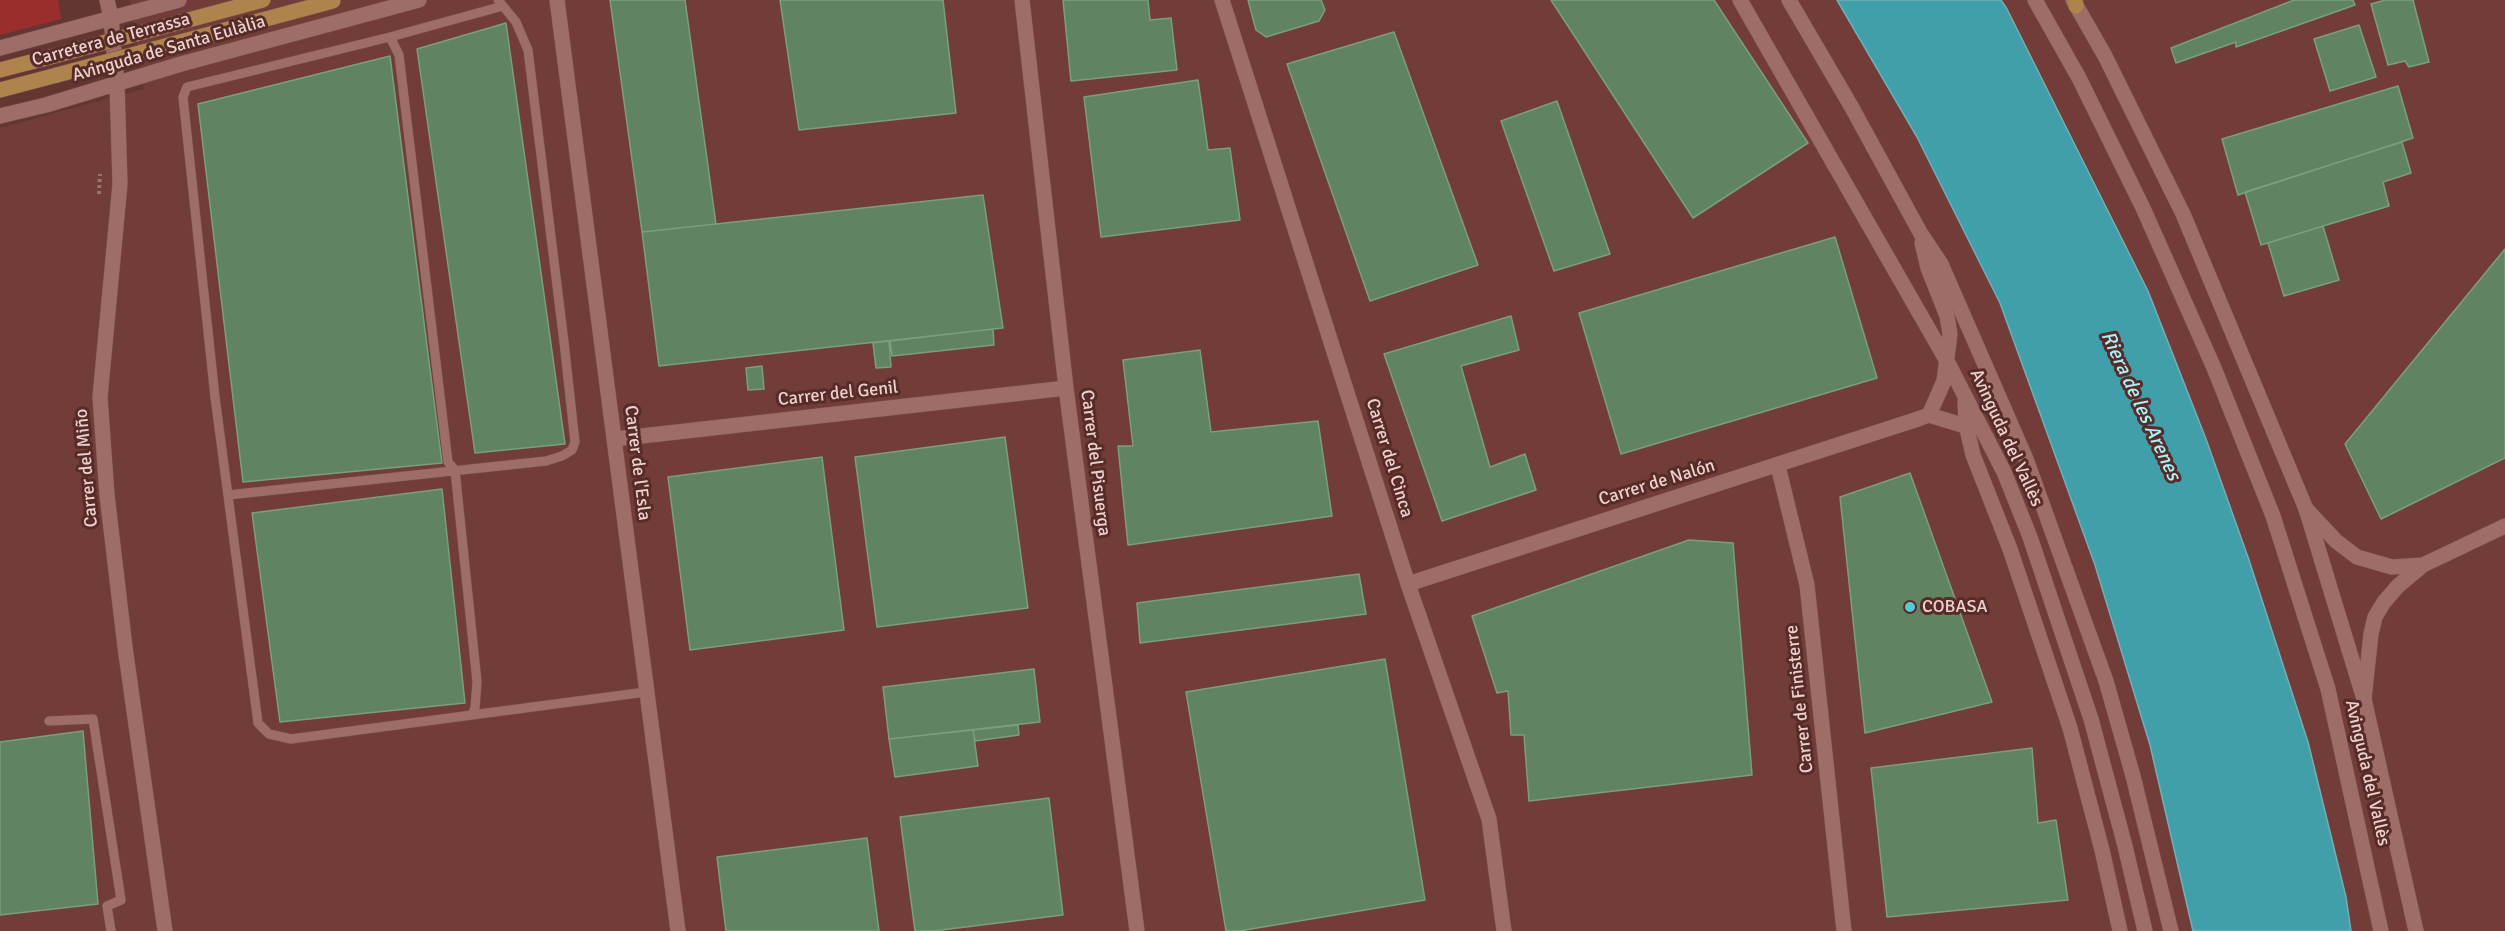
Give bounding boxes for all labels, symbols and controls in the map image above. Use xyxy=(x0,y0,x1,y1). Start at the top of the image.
street label: Carretera de Terrassa xyxy=(30,9,192,71)
street label: Avinguda de Santa Eulàlia xyxy=(70,11,268,87)
water label: Riera de les Arenes xyxy=(2095,328,2185,484)
street label: Avinguda del Vallès xyxy=(1965,366,2047,510)
street label: Carrer del Genil xyxy=(777,377,899,411)
street label: Carrer del Pisuerga xyxy=(1075,389,1115,537)
street label: Carrer del Cinca xyxy=(1361,396,1417,520)
street label: Carrer de l'Esla xyxy=(619,404,655,522)
street label: Carrer del Miño xyxy=(71,408,103,528)
street label: Carrer de Nalón xyxy=(1596,455,1718,511)
place label: COBASA xyxy=(1922,596,1987,618)
marker: COBASA xyxy=(1903,600,1917,614)
street label: Carrer de Finisterre xyxy=(1781,624,1819,774)
street label: Avinguda del Vallès xyxy=(2340,698,2394,848)

